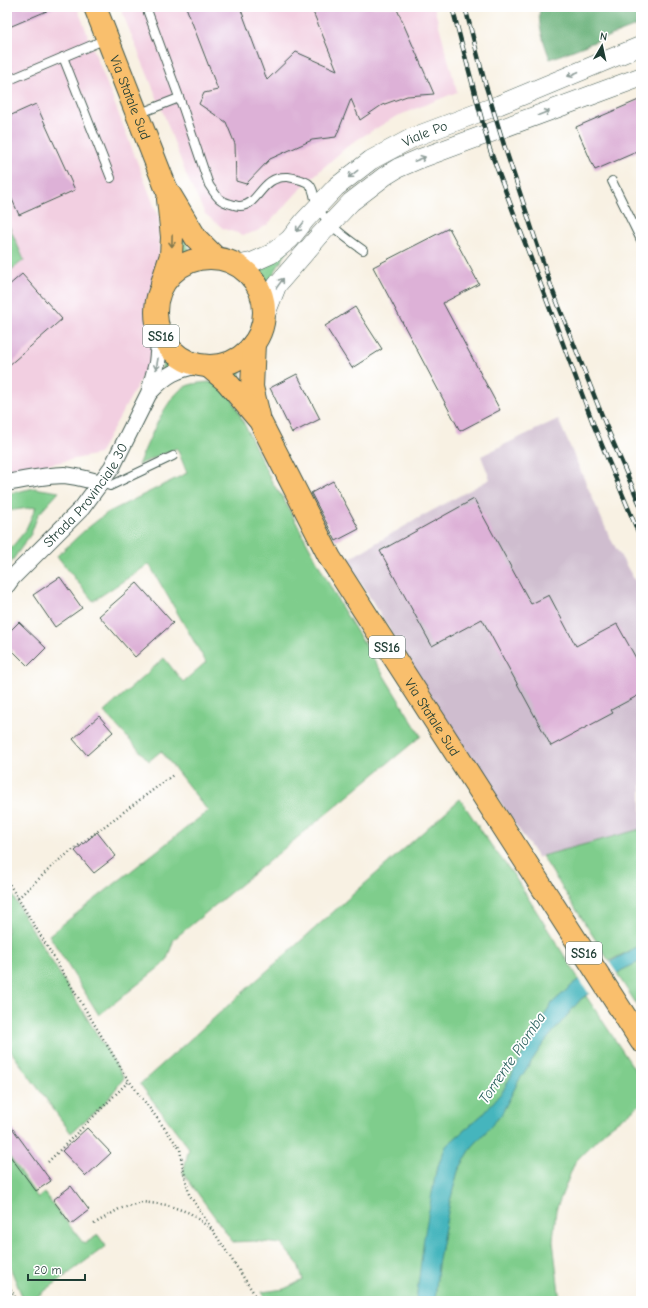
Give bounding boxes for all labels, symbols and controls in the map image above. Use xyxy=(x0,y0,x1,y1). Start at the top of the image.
north arrow xyxy=(582,26,622,66)
text: N xyxy=(599,30,608,44)
street label: Via Statale Sud xyxy=(106,53,154,142)
one-way arrow xyxy=(568,71,580,79)
one-way arrow xyxy=(537,109,549,117)
street label: Viale Po xyxy=(399,117,450,151)
one-way arrow xyxy=(413,154,425,162)
one-way arrow xyxy=(348,169,359,178)
one-way arrow xyxy=(296,221,305,232)
one-way arrow xyxy=(168,234,176,247)
one-way arrow xyxy=(276,277,284,288)
road number: SS16 xyxy=(143,325,179,347)
one-way arrow xyxy=(152,357,160,370)
street label: Strada Provinciale 30 xyxy=(40,440,132,551)
road number: SS16 xyxy=(369,636,405,658)
street label: Via Statale Sud xyxy=(401,675,463,759)
road number: SS16 xyxy=(566,942,602,964)
water label: Torrente Piomba xyxy=(475,1009,549,1107)
scale bar xyxy=(28,1256,85,1282)
text: 20 m xyxy=(34,1263,62,1277)

